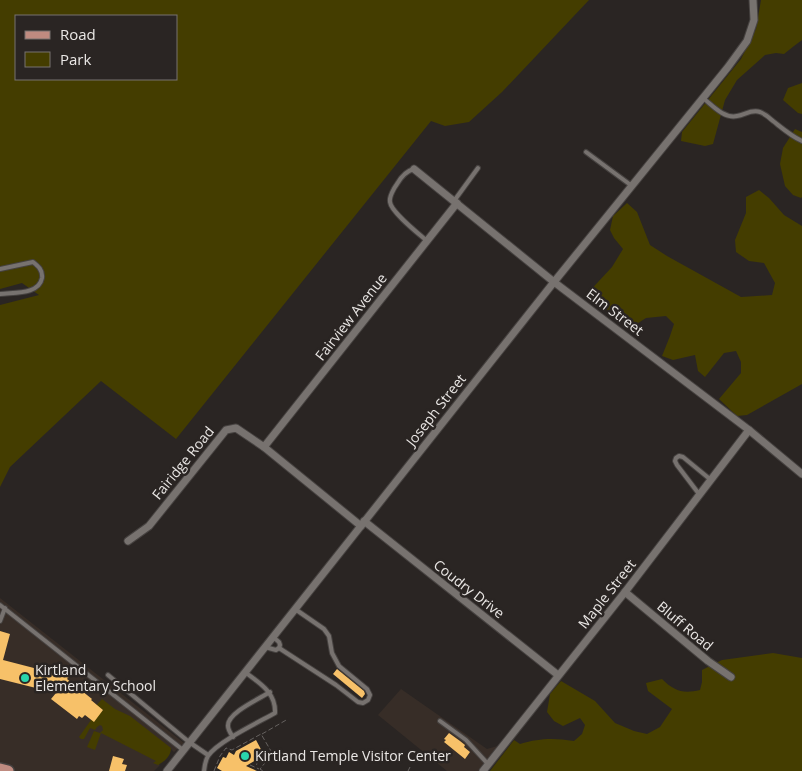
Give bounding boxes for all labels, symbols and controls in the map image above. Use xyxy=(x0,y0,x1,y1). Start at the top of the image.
legend xyxy=(15,15,178,80)
text: Road xyxy=(60,24,96,44)
text: Park xyxy=(60,49,91,69)
street label: Fairview Avenue xyxy=(311,269,391,364)
street label: Elm Street xyxy=(583,284,648,339)
street label: Joseph Street xyxy=(400,370,470,451)
street label: Fairidge Road xyxy=(147,422,218,503)
street label: Coudry Drive xyxy=(430,555,509,622)
street label: Maple Street xyxy=(574,555,640,632)
street label: Bluff Road xyxy=(653,597,717,655)
place label: Kirtland Elementary School xyxy=(35,660,156,695)
marker: Kirtland Elementary School xyxy=(19,672,31,684)
place label: Kirtland Temple Visitor Center xyxy=(255,746,451,765)
marker: Kirtland Temple Visitor Center xyxy=(239,750,251,762)

